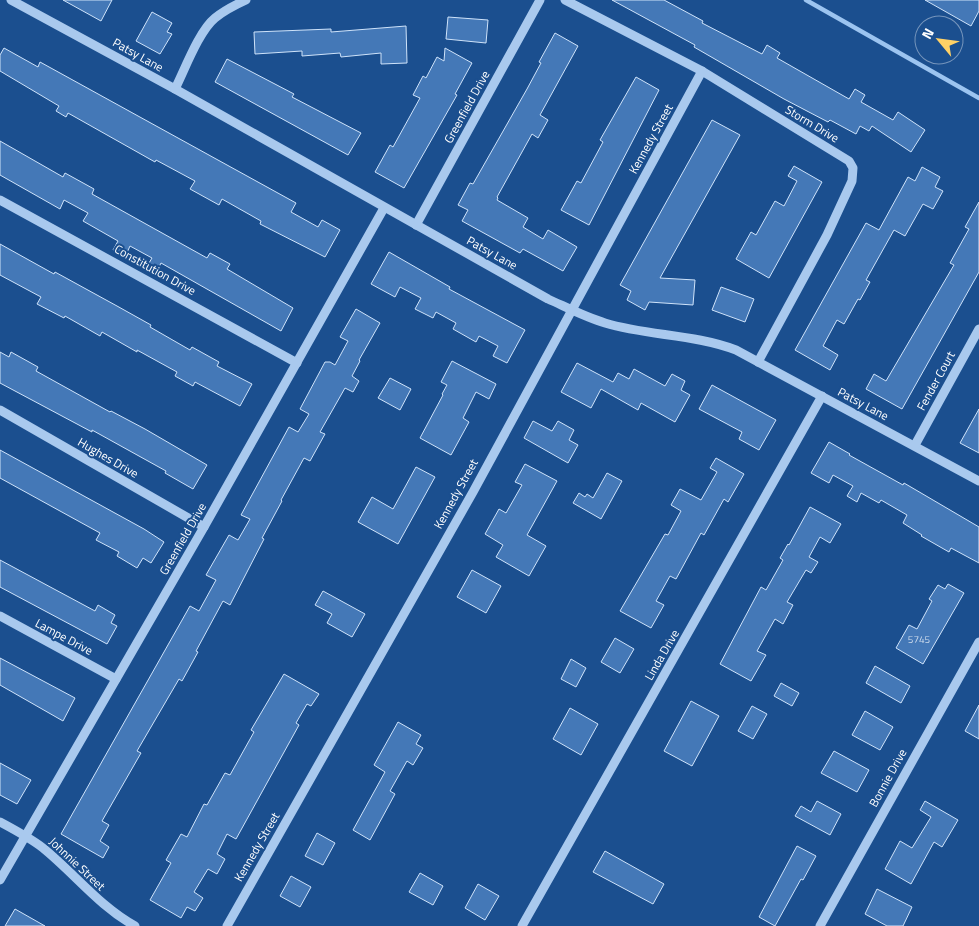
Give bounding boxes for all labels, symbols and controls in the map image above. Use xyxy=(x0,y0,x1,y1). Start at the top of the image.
north arrow xyxy=(914,15,964,65)
text: N xyxy=(916,24,939,43)
street label: Patsy Lane xyxy=(109,33,167,76)
street label: Greenfield Drive xyxy=(439,67,494,147)
street label: Kennedy Street xyxy=(623,100,678,177)
street label: Storm Drive xyxy=(782,100,843,147)
street label: Patsy Lane xyxy=(463,231,521,274)
street label: Constitution Drive xyxy=(111,239,200,300)
street label: Fender Court xyxy=(911,347,960,414)
street label: Patsy Lane xyxy=(834,382,892,425)
street label: Hughes Drive xyxy=(74,432,142,483)
street label: Kennedy Street xyxy=(428,455,483,532)
street label: Greenfield Drive xyxy=(154,499,211,578)
street label: Lampe Drive xyxy=(32,613,97,660)
street label: Linda Drive xyxy=(639,626,684,684)
house number: 5745 xyxy=(908,632,931,647)
street label: Bonnie Drive xyxy=(864,745,911,810)
street label: Kennedy Street xyxy=(229,808,285,885)
street label: Johnnie Street xyxy=(45,832,110,895)

